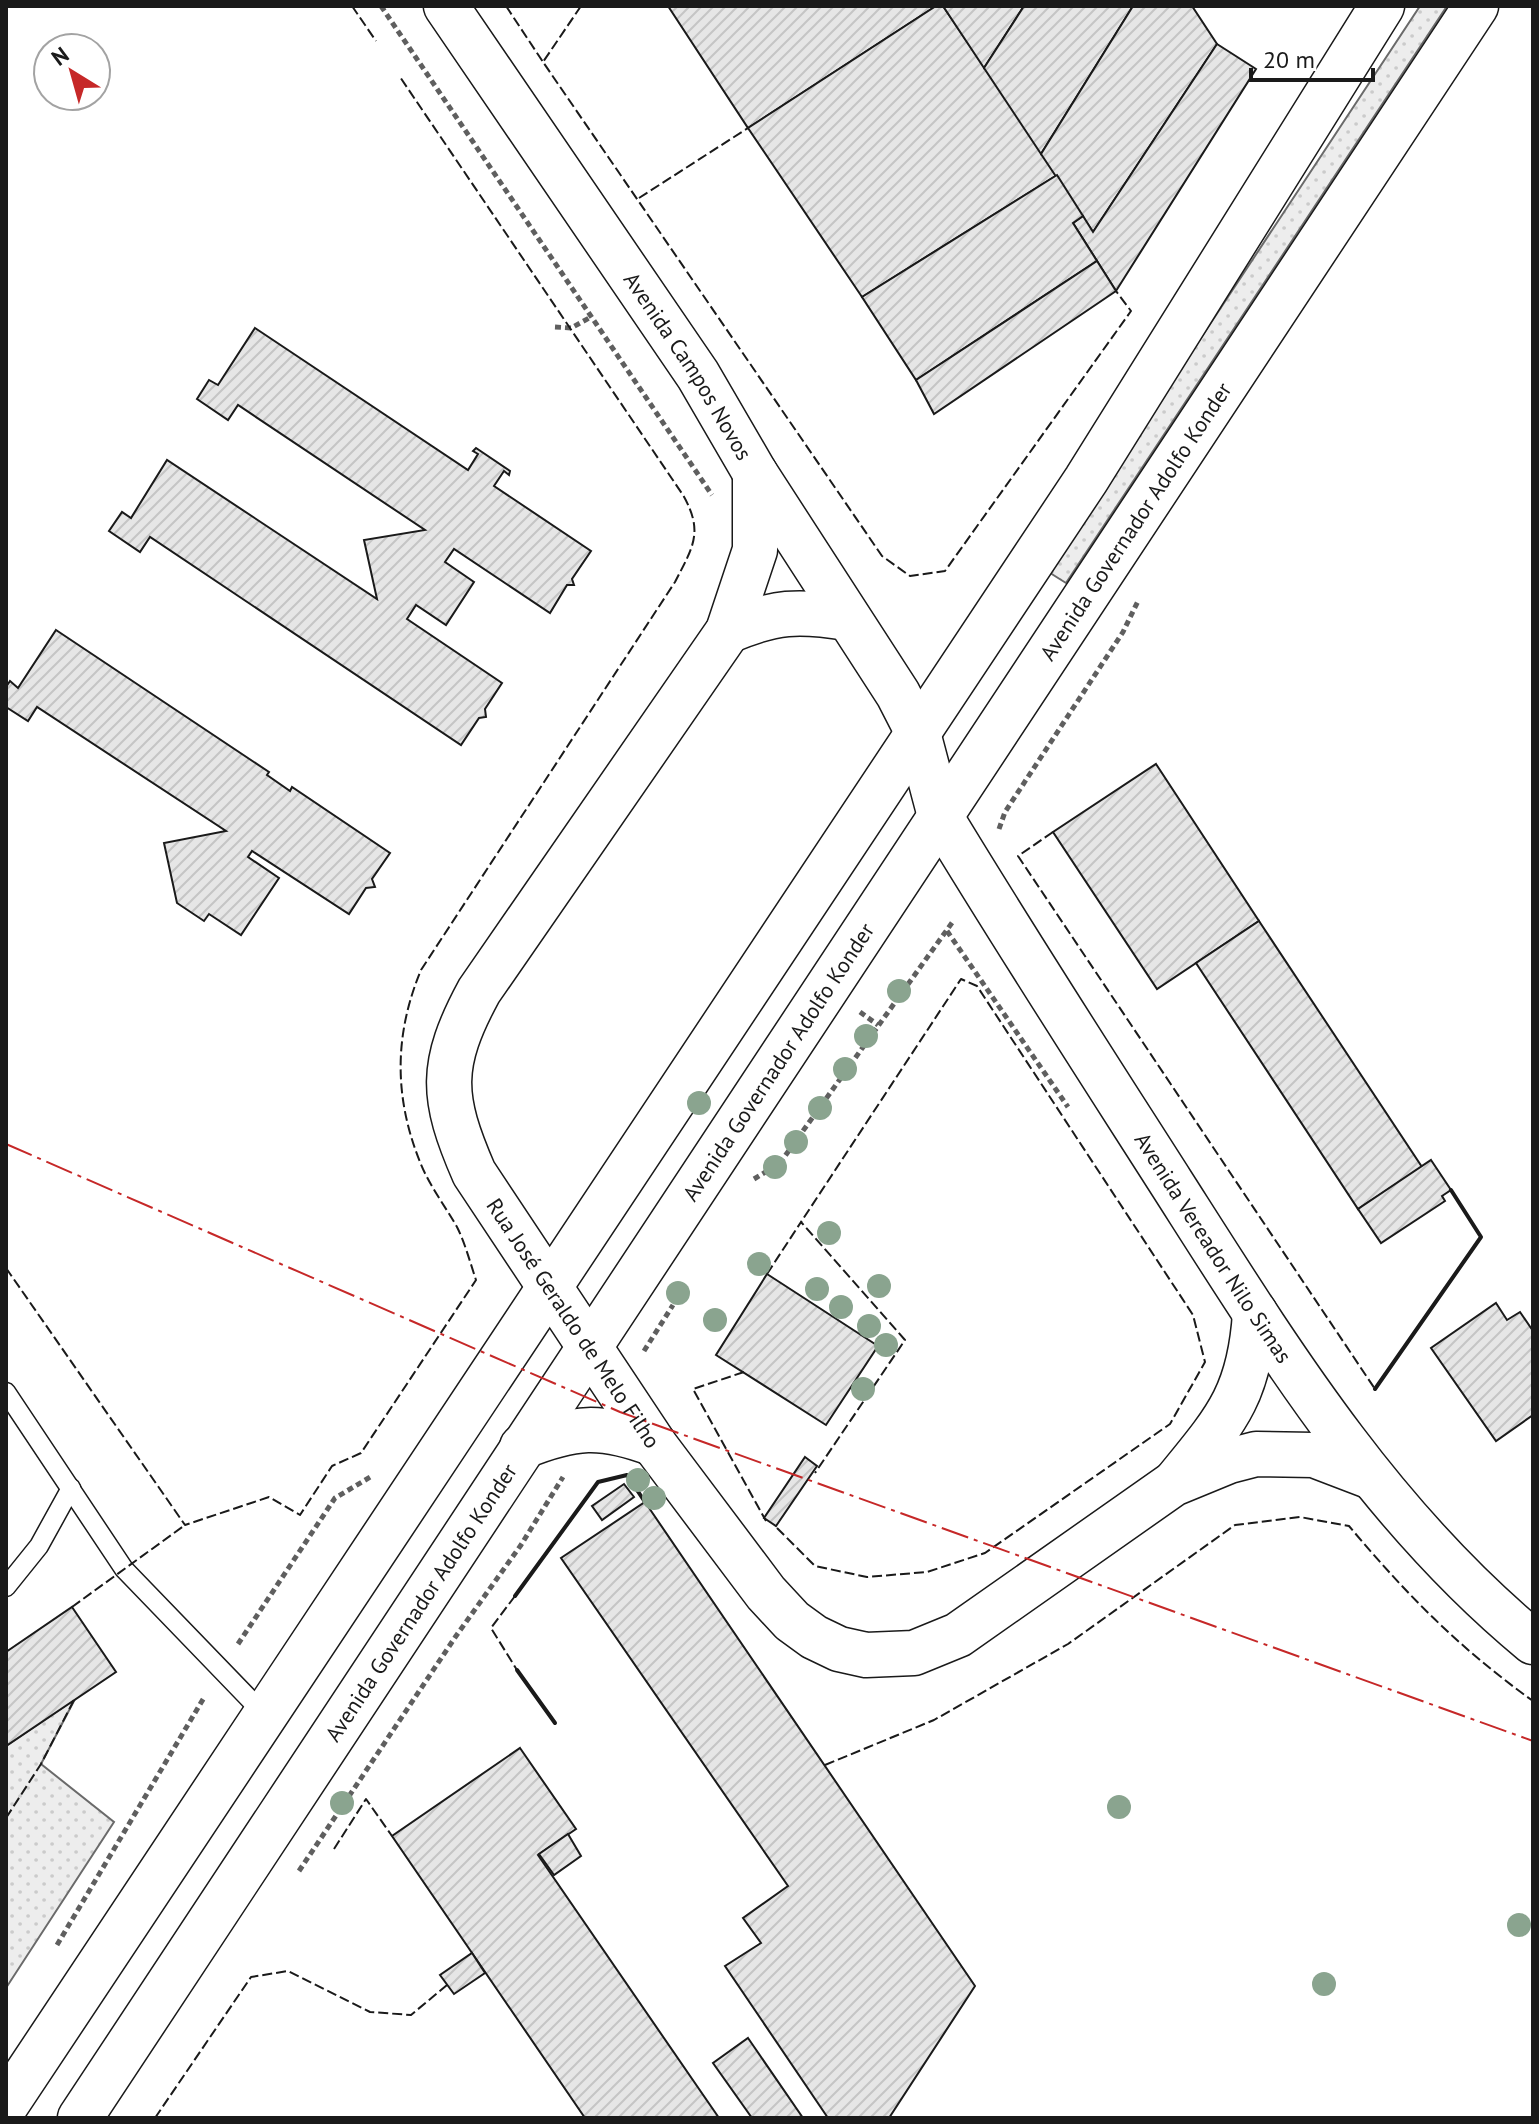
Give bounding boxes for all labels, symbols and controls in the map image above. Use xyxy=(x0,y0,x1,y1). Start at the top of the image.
north arrow xyxy=(32,32,112,112)
scale bar xyxy=(1251,32,1373,82)
text: N xyxy=(46,40,74,72)
text: 20 m xyxy=(1263,44,1315,75)
street label: Avenida Campos Novos xyxy=(618,267,758,465)
street label: Avenida Governador Adolfo Konder xyxy=(1033,376,1238,666)
street label: Avenida Governador Adolfo Konder xyxy=(676,917,880,1206)
street label: Avenida Vereador Nilo Simas xyxy=(1129,1127,1298,1368)
street label: Rua José Geraldo de Melo Filho xyxy=(481,1193,667,1453)
street label: Avenida Governador Adolfo Konder xyxy=(319,1458,523,1747)

